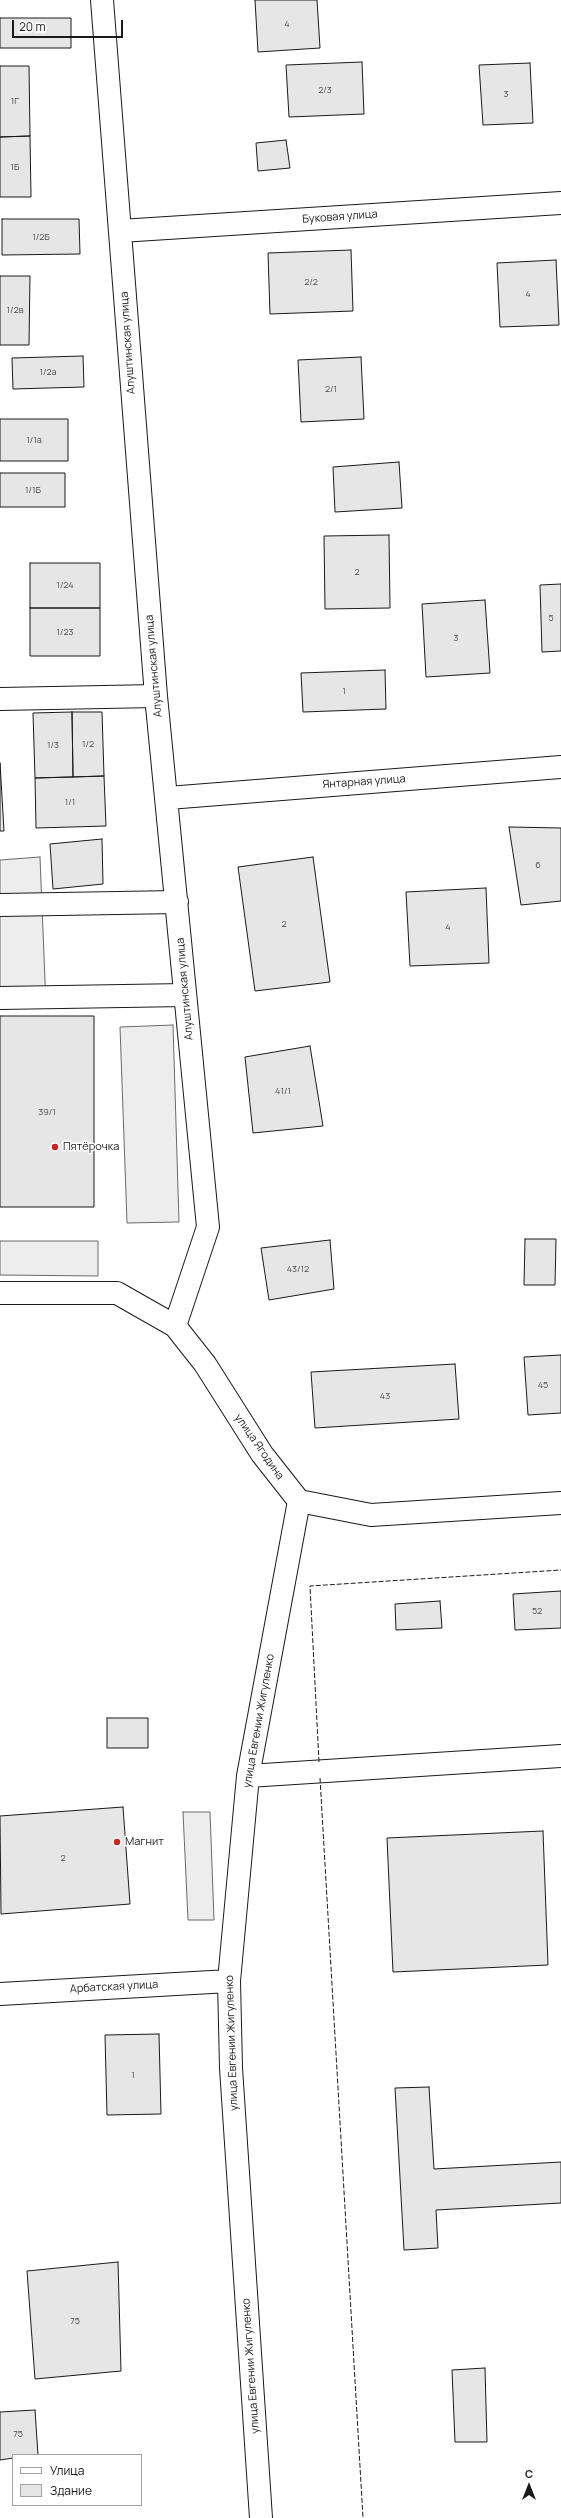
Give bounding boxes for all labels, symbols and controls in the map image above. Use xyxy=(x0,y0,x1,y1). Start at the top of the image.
scale bar xyxy=(14,12,125,38)
text: 20 m xyxy=(19,18,46,35)
house number: 4 xyxy=(284,19,290,29)
house number: 2/3 xyxy=(318,85,332,95)
house number: 3 xyxy=(504,89,508,99)
house number: 1Г xyxy=(11,96,19,106)
house number: 1Б xyxy=(11,162,19,172)
street label: Буковая улица xyxy=(302,208,378,226)
house number: 1/2Б xyxy=(32,232,50,242)
house number: 2/2 xyxy=(304,277,318,287)
house number: 4 xyxy=(525,289,531,299)
street label: Алуштинская улица xyxy=(118,291,138,395)
house number: 1/2в xyxy=(7,305,23,315)
house number: 1/2а xyxy=(39,367,57,377)
house number: 2/1 xyxy=(325,384,337,394)
house number: 1/1а xyxy=(26,435,42,445)
house number: 1/1Б xyxy=(25,485,41,495)
house number: 2 xyxy=(354,567,360,577)
house number: 1/24 xyxy=(56,580,74,590)
house number: 5 xyxy=(548,613,554,623)
street label: Алуштинская улица xyxy=(143,614,165,718)
house number: 1/23 xyxy=(56,627,74,637)
house number: 3 xyxy=(454,633,458,643)
house number: 1 xyxy=(342,686,346,696)
house number: 1/2 xyxy=(82,739,94,749)
house number: 1/3 xyxy=(47,740,59,750)
street label: Янтарная улица xyxy=(322,773,406,791)
house number: 1/1 xyxy=(65,797,75,807)
house number: 6 xyxy=(535,860,541,870)
house number: 2 xyxy=(281,919,287,929)
house number: 4 xyxy=(445,922,451,932)
street label: Алуштинская улица xyxy=(174,937,196,1041)
house number: 41/1 xyxy=(275,1086,291,1096)
house number: 39/1 xyxy=(38,1107,56,1117)
place label: Пятёрочка xyxy=(63,1140,119,1154)
marker: Пятёрочка xyxy=(50,1142,60,1152)
house number: 43/12 xyxy=(287,1264,309,1274)
house number: 45 xyxy=(538,1380,548,1390)
house number: 43 xyxy=(380,1391,390,1401)
street label: улица Ягодина xyxy=(231,1412,287,1482)
house number: 52 xyxy=(532,1606,542,1616)
street label: улица Евгении Жигуленко xyxy=(241,1653,277,1789)
place label: Магнит xyxy=(125,1835,164,1849)
marker: Магнит xyxy=(112,1837,122,1847)
house number: 2 xyxy=(60,1853,66,1863)
street label: улица Евгении Жигуленко xyxy=(223,1975,241,2111)
street label: Арбатская улица xyxy=(69,1978,159,1996)
house number: 1 xyxy=(131,2070,135,2080)
street label: улица Евгении Жигуленко xyxy=(240,2298,262,2434)
house number: 75 xyxy=(70,2316,80,2326)
house number: 75 xyxy=(13,2429,23,2439)
legend xyxy=(12,2454,142,2506)
text: Улица xyxy=(50,2462,84,2479)
north arrow xyxy=(509,2466,549,2506)
text: С xyxy=(525,2466,533,2481)
text: Здание xyxy=(50,2482,92,2499)

